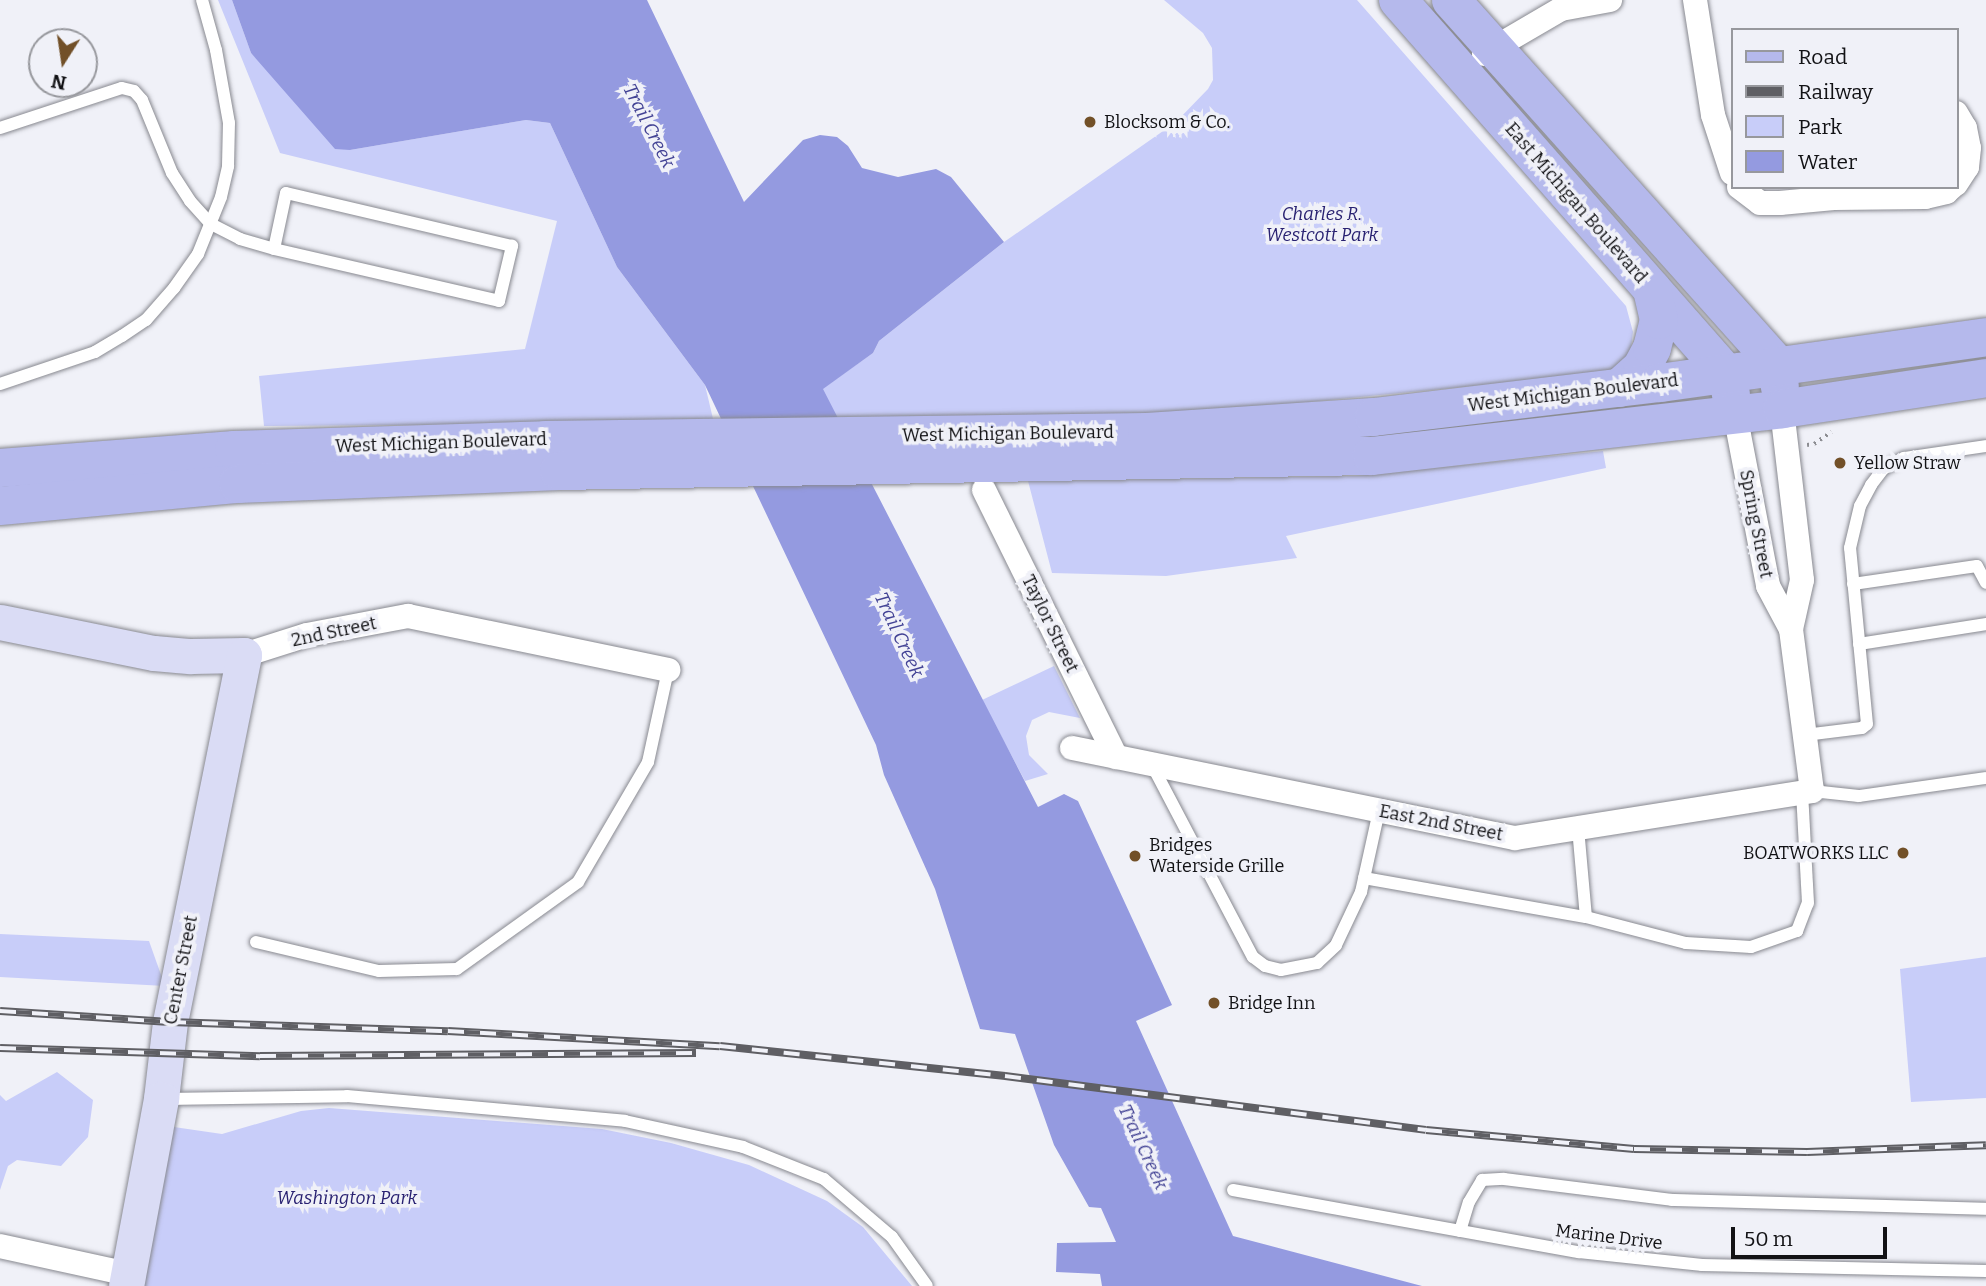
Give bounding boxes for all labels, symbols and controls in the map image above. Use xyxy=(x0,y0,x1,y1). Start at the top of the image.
north arrow xyxy=(28,28,98,98)
legend xyxy=(1730,28,1958,189)
text: Road xyxy=(1798,44,1847,70)
text: N xyxy=(49,69,69,95)
text: Railway xyxy=(1798,79,1873,105)
water label: Trail Creek xyxy=(618,80,680,172)
place label: Blocksom & Co. xyxy=(1104,111,1230,133)
marker: Blocksom & Co. xyxy=(1082,114,1098,130)
text: Park xyxy=(1798,114,1842,140)
street label: East Michigan Boulevard xyxy=(1500,118,1652,288)
text: Water xyxy=(1798,149,1857,175)
park label: Charles R. Westcott Park xyxy=(1266,204,1378,246)
street label: West Michigan Boulevard xyxy=(1466,369,1680,417)
street label: West Michigan Boulevard xyxy=(902,421,1114,447)
street label: West Michigan Boulevard xyxy=(335,429,547,457)
place label: Yellow Straw xyxy=(1854,452,1961,474)
marker: Yellow Straw xyxy=(1832,455,1848,471)
street label: Spring Street xyxy=(1735,468,1777,580)
street label: Taylor Street xyxy=(1017,572,1083,676)
water label: Trail Creek xyxy=(869,589,929,681)
street label: 2nd Street xyxy=(290,612,378,652)
street label: East 2nd Street xyxy=(1377,800,1505,846)
place label: Bridges Waterside Grille xyxy=(1149,835,1284,878)
place label: BOATWORKS LLC xyxy=(1743,842,1889,864)
marker: BOATWORKS LLC xyxy=(1895,845,1911,861)
marker: Bridges Waterside Grille xyxy=(1127,848,1143,864)
street label: Center Street xyxy=(160,914,202,1026)
place label: Bridge Inn xyxy=(1228,992,1315,1014)
marker: Bridge Inn xyxy=(1206,995,1222,1011)
water label: Trail Creek xyxy=(1113,1101,1173,1193)
park label: Washington Park xyxy=(277,1187,417,1209)
scale bar xyxy=(1734,1212,1890,1256)
street label: Marine Drive xyxy=(1554,1220,1664,1254)
text: 50 m xyxy=(1744,1226,1793,1252)

